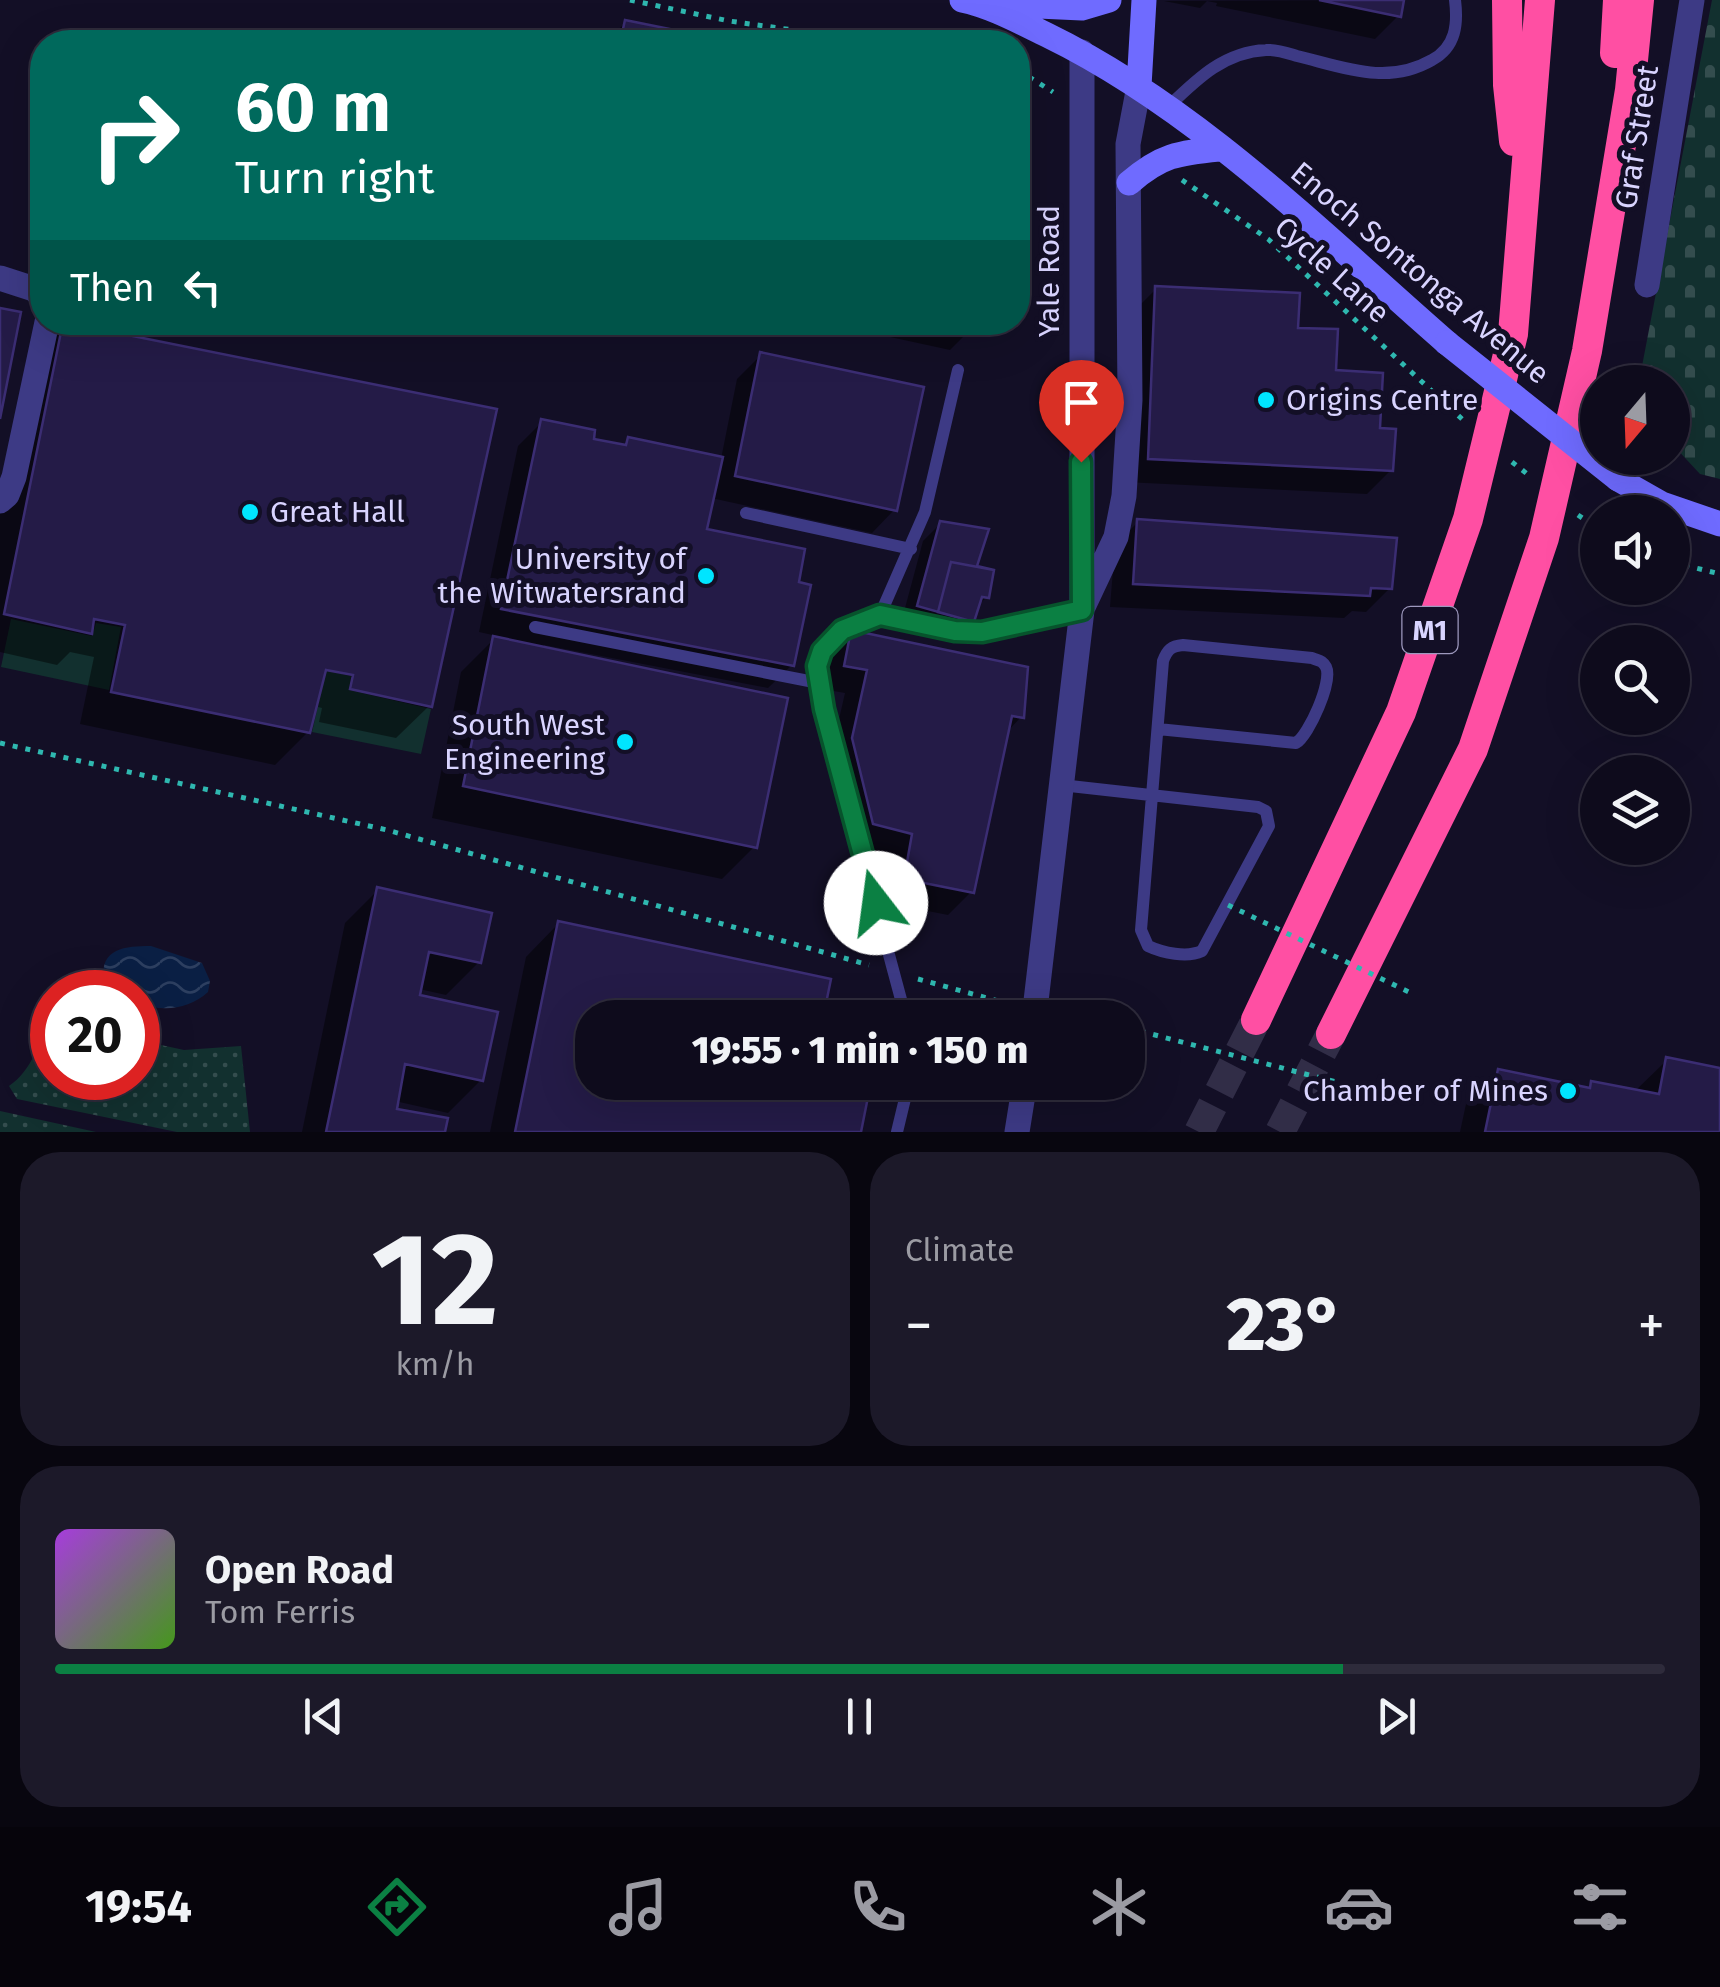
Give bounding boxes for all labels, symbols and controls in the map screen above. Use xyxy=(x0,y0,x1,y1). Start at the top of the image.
street label: Graf Street xyxy=(1608,62,1666,212)
text: 60 m xyxy=(235,66,391,150)
icon: right xyxy=(70,70,200,200)
text: Turn right xyxy=(235,151,434,205)
street label: Enoch Sontonga Avenue xyxy=(1283,154,1557,392)
street label: Yale Road xyxy=(1031,205,1067,337)
street label: Cycle Lane xyxy=(1267,209,1397,331)
icon: left xyxy=(175,260,230,315)
text: Then xyxy=(70,265,155,311)
pin xyxy=(1039,360,1124,463)
north arrow xyxy=(1580,365,1690,475)
map controls xyxy=(1580,365,1690,865)
icon: arrive xyxy=(1054,375,1109,430)
place label: Origins Centre xyxy=(1286,382,1478,418)
marker: Origins Centre xyxy=(1255,389,1277,411)
place label: Great Hall xyxy=(270,494,405,530)
button: sound xyxy=(1580,495,1690,605)
marker: Great Hall xyxy=(239,501,261,523)
place label: University of the Witwatersrand xyxy=(438,541,688,611)
marker: University of the Witwatersrand xyxy=(695,565,717,587)
road number: M1 xyxy=(1402,607,1458,653)
button: search xyxy=(1580,625,1690,735)
place label: South West Engineering xyxy=(444,707,605,777)
marker: South West Engineering xyxy=(614,731,636,753)
button: layers xyxy=(1580,755,1690,865)
position arrow xyxy=(824,851,928,955)
speed limit sign: 20 xyxy=(30,970,160,1100)
text: 19:55 · 1 min · 150 m xyxy=(692,1027,1028,1073)
place label: Chamber of Mines xyxy=(1303,1073,1548,1109)
marker: Chamber of Mines xyxy=(1557,1080,1579,1102)
text: 12 xyxy=(371,1202,499,1358)
text: Climate xyxy=(905,1231,1014,1269)
text: 23° xyxy=(1226,1280,1344,1370)
text: − xyxy=(905,1293,933,1359)
text: + xyxy=(1638,1293,1665,1359)
text: km/h xyxy=(395,1345,475,1383)
text: Open Road xyxy=(205,1547,394,1593)
text: Tom Ferris xyxy=(205,1593,355,1631)
icon: previous xyxy=(296,1689,351,1744)
icon: pause xyxy=(832,1689,887,1744)
icon: next xyxy=(1369,1689,1424,1744)
icon: directions xyxy=(362,1872,432,1942)
icon: music xyxy=(603,1872,673,1942)
icon: phone xyxy=(843,1872,913,1942)
icon: climate xyxy=(1084,1872,1154,1942)
icon: car xyxy=(1324,1872,1394,1942)
icon: filters xyxy=(1565,1872,1635,1942)
text: 19:54 xyxy=(85,1880,192,1934)

